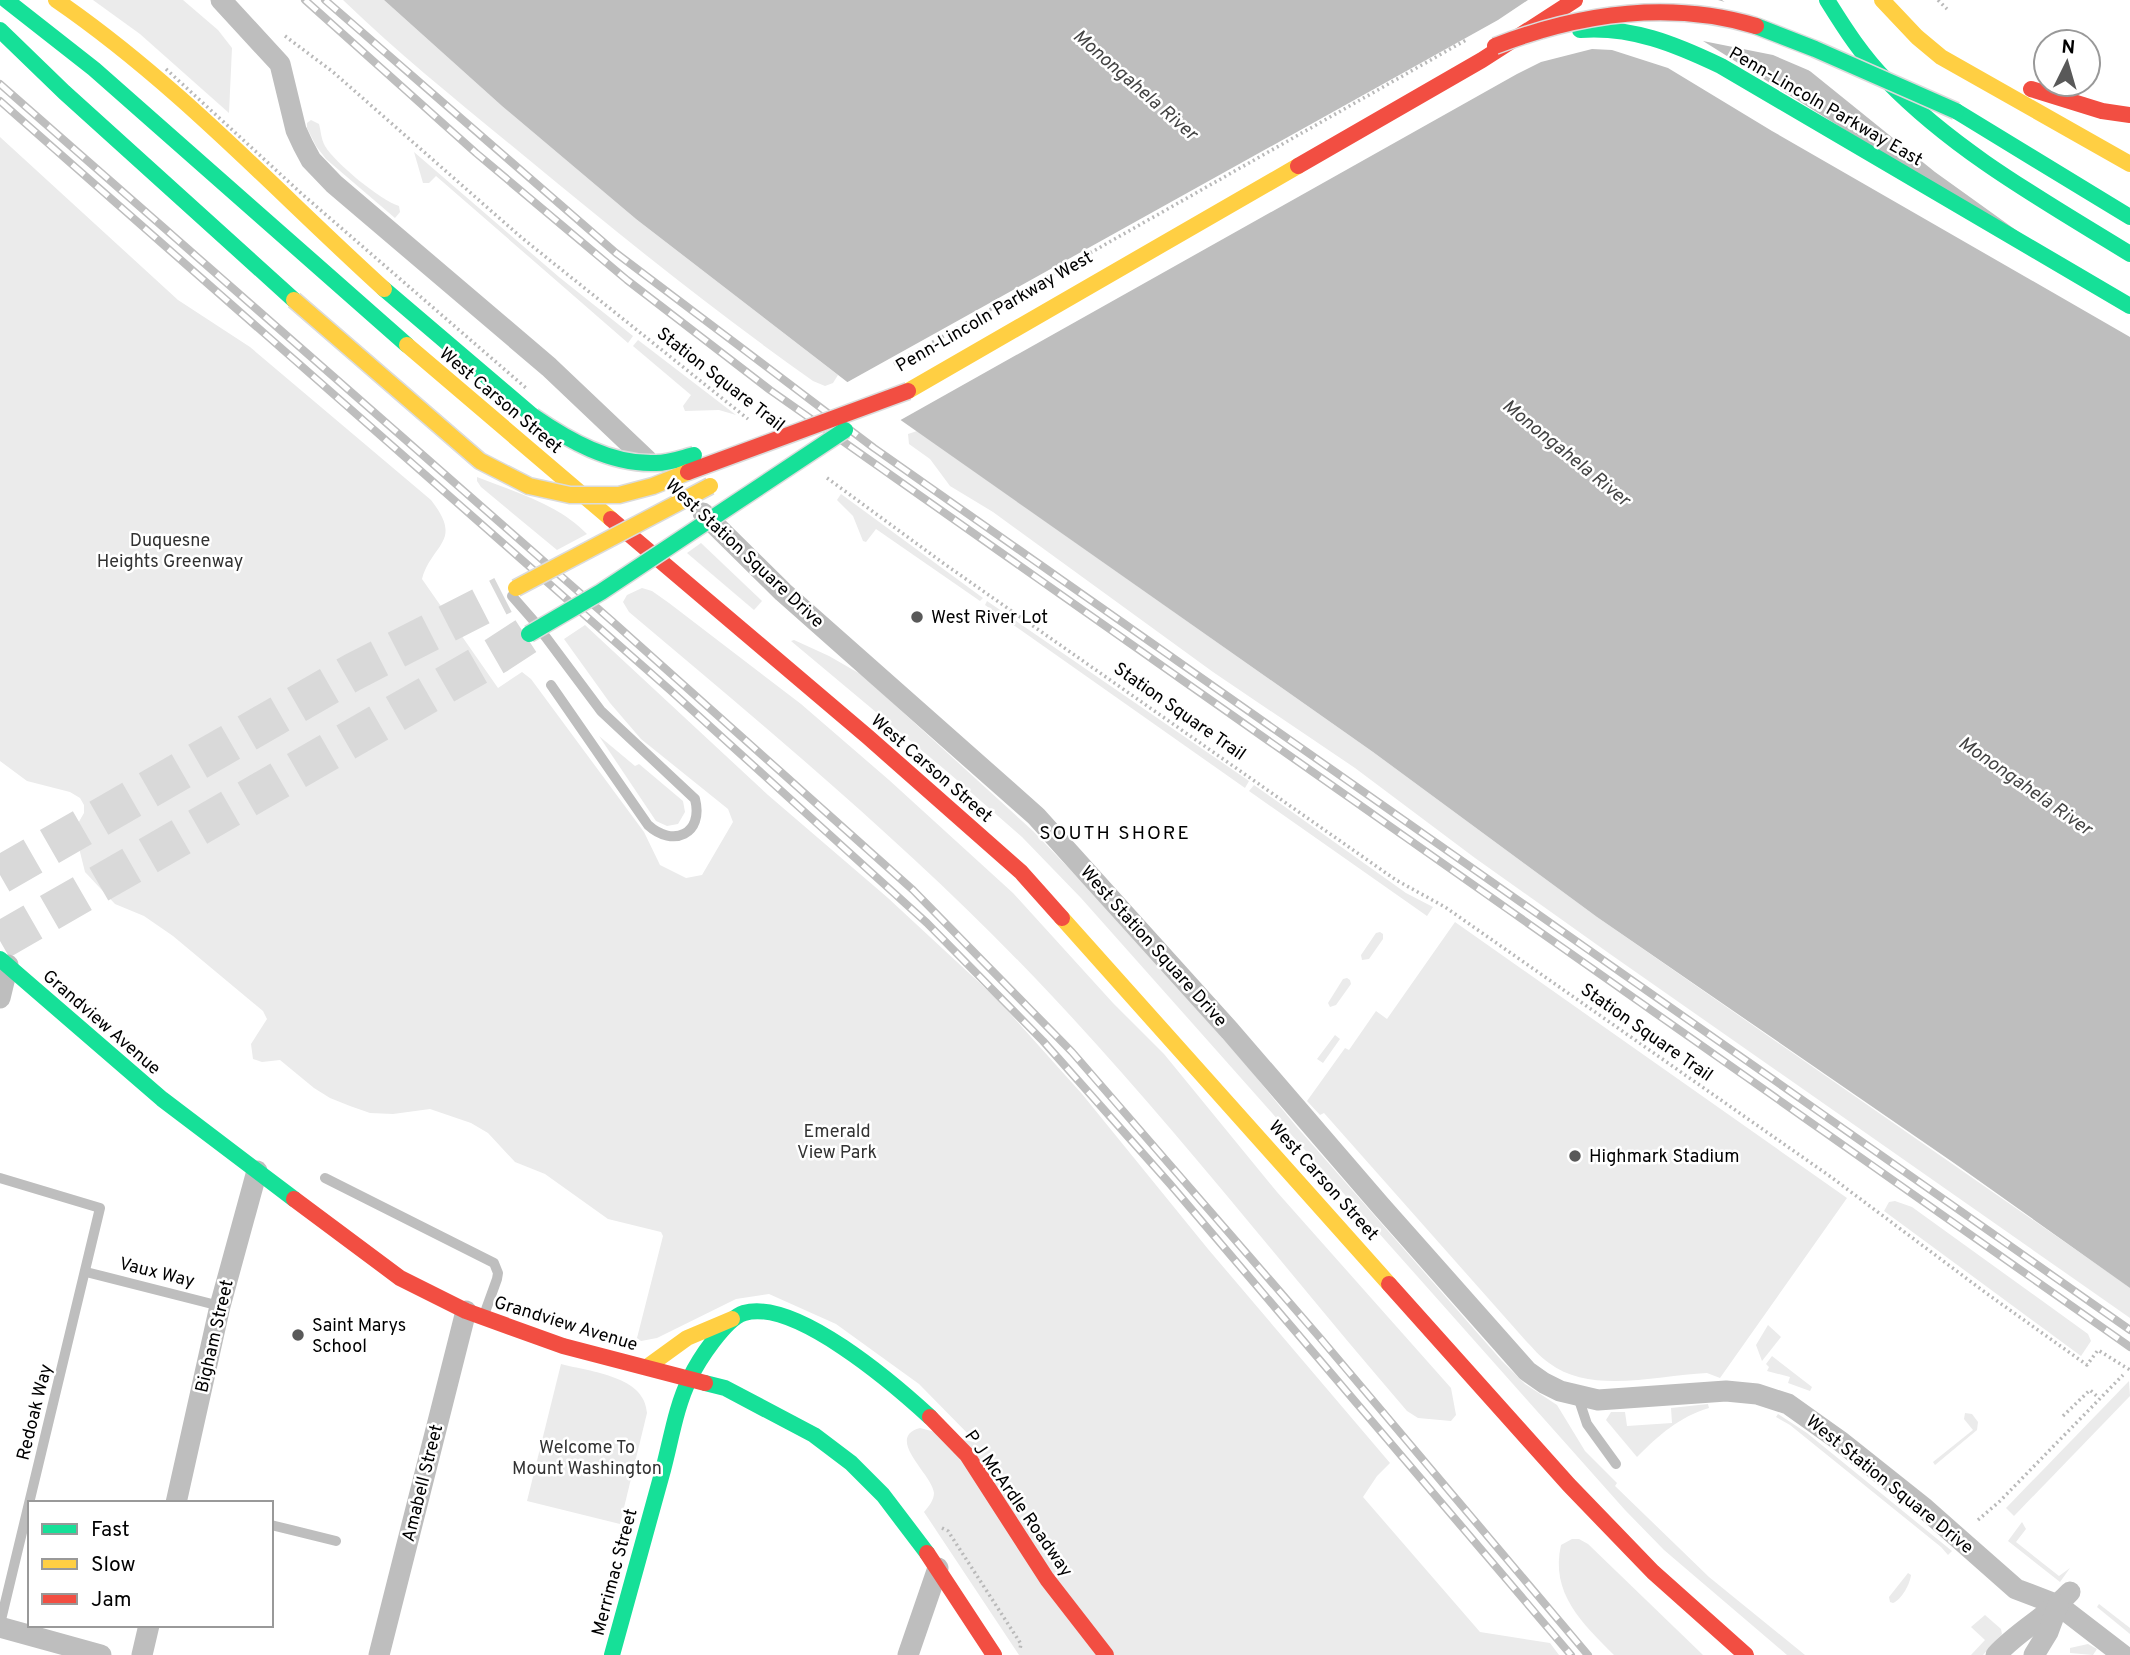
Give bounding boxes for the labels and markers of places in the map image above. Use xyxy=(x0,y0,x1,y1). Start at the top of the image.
place label: West River Lot xyxy=(931,607,1048,630)
marker: West River Lot xyxy=(909,609,925,625)
place label: Highmark Stadium xyxy=(1589,1146,1740,1169)
marker: Highmark Stadium xyxy=(1567,1148,1583,1164)
place label: Saint Marys School xyxy=(312,1315,406,1359)
marker: Saint Marys School xyxy=(290,1327,306,1343)

